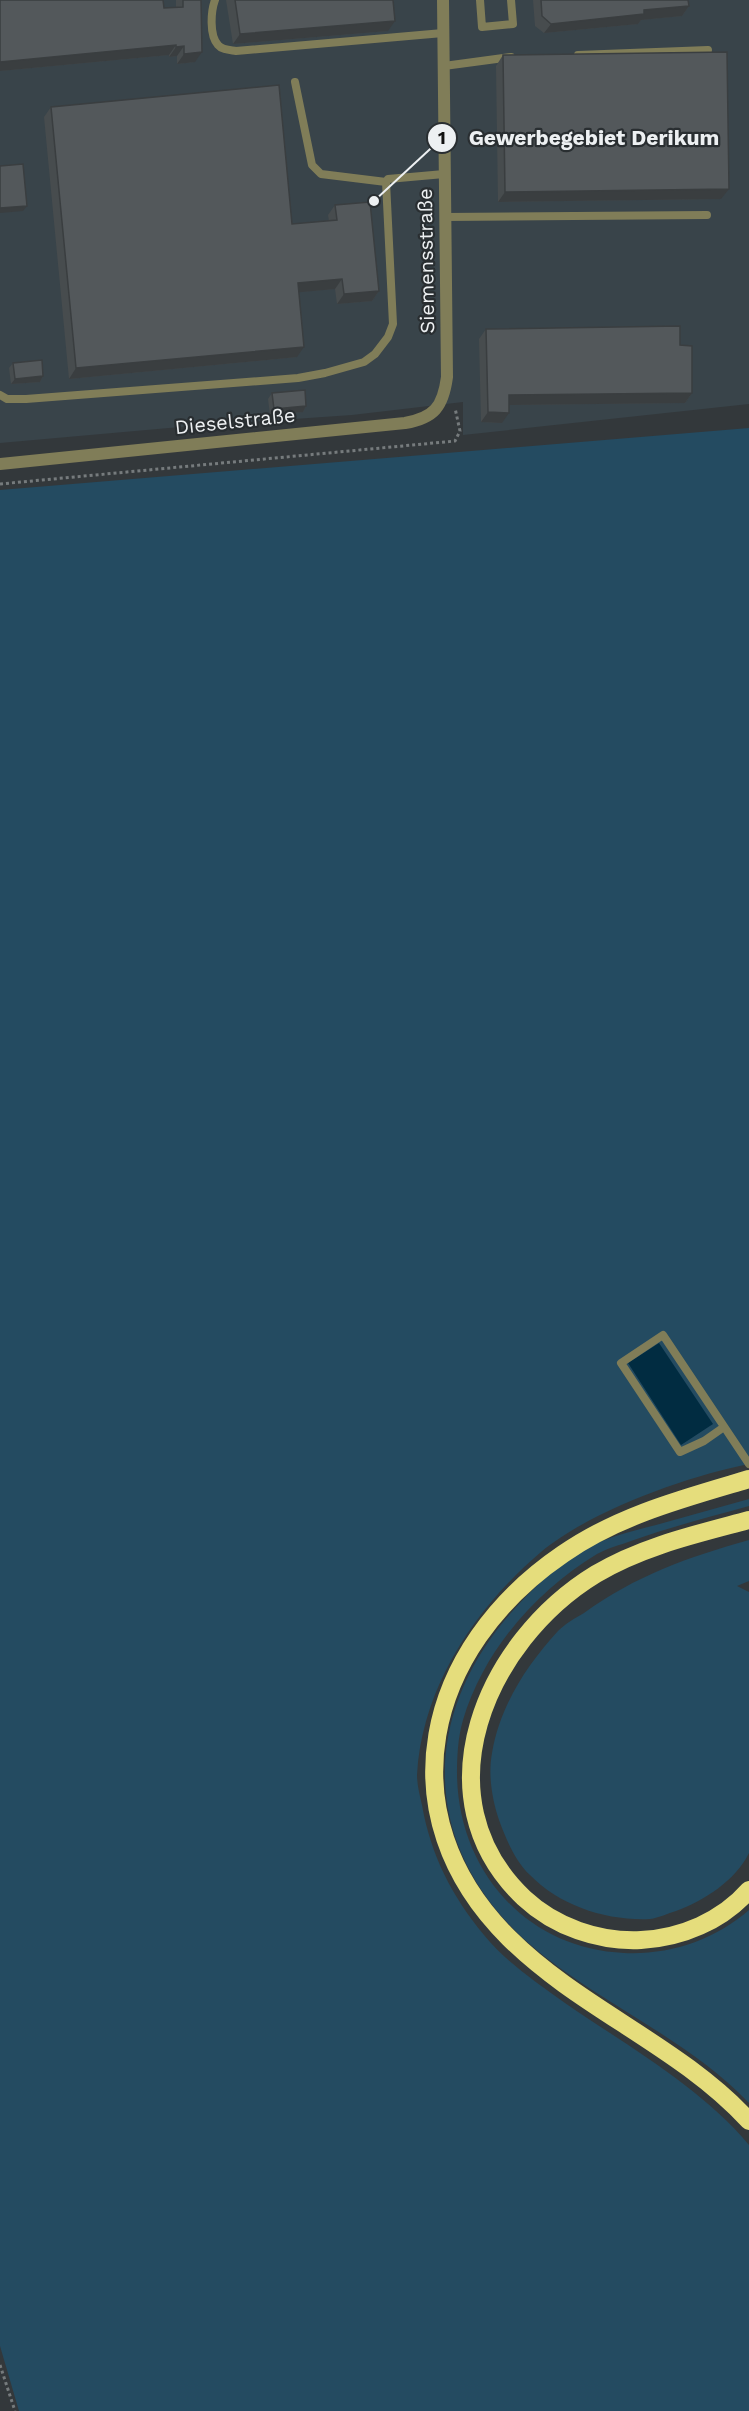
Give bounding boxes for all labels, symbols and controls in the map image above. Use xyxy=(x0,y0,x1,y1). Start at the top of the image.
callout: Gewerbegebiet Derikum xyxy=(427,119,732,158)
text: Gewerbegebiet Derikum xyxy=(469,125,719,150)
text: 1 xyxy=(438,127,446,148)
street label: Siemensstraße xyxy=(413,188,439,334)
street label: Dieselstraße xyxy=(173,403,297,439)

